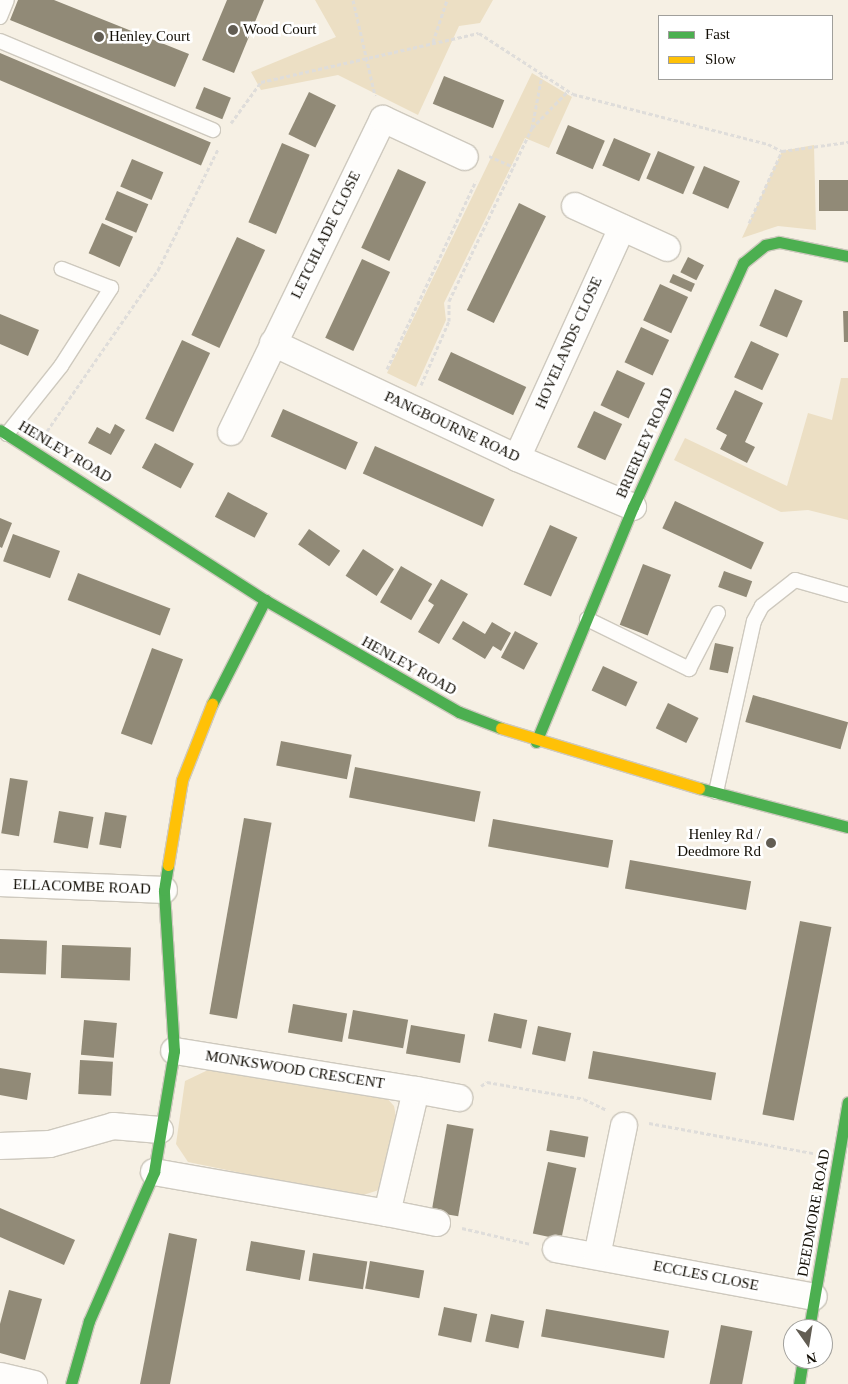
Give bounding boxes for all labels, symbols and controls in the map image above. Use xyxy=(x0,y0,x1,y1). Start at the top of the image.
legend xyxy=(658,15,833,80)
place label: Wood Court xyxy=(243,21,316,39)
marker: Wood Court xyxy=(227,24,239,36)
text: Fast xyxy=(705,26,730,42)
place label: Henley Court xyxy=(109,28,190,46)
marker: Henley Court xyxy=(93,31,105,43)
text: Slow xyxy=(705,51,736,67)
street label: LETCHLADE CLOSE xyxy=(287,168,365,302)
street label: HOVELANDS CLOSE xyxy=(532,274,606,412)
street label: BRIERLEY ROAD xyxy=(612,385,678,501)
street label: PANGBOURNE ROAD xyxy=(381,388,523,466)
street label: HENLEY ROAD xyxy=(15,417,115,487)
street label: HENLEY ROAD xyxy=(358,632,460,700)
place label: Henley Rd / Deedmore Rd xyxy=(677,825,761,860)
marker: Henley Rd / Deedmore Rd xyxy=(765,837,777,849)
street label: ELLACOMBE ROAD xyxy=(13,876,151,898)
street label: MONKSWOOD CRESCENT xyxy=(204,1047,386,1093)
street label: DEEDMORE ROAD xyxy=(794,1148,834,1278)
street label: ECCLES CLOSE xyxy=(652,1257,760,1295)
north arrow xyxy=(783,1319,833,1369)
text: N xyxy=(805,1350,818,1367)

